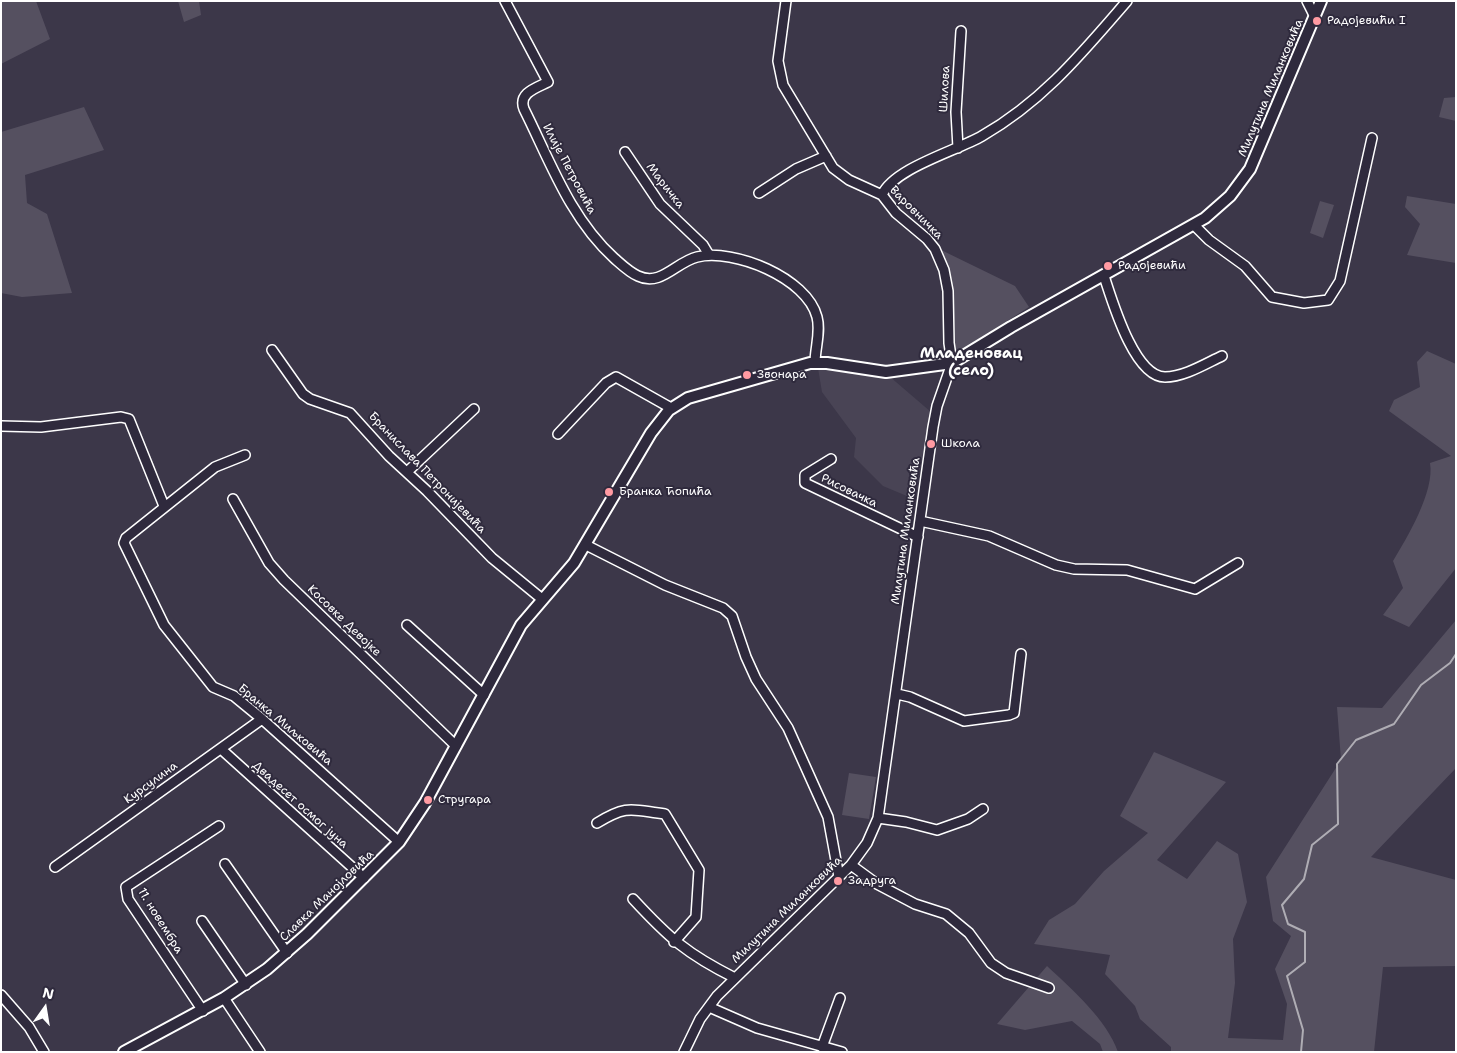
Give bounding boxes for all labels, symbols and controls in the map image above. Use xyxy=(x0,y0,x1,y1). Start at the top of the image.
place label: Радојевићи I xyxy=(1327,14,1406,28)
marker: Радојевићи I xyxy=(1311,15,1323,27)
street label: Милутина Миланковића xyxy=(1235,17,1307,159)
street label: Шилова xyxy=(937,65,953,113)
street label: Илије Петровића xyxy=(539,121,599,217)
street label: Маричка xyxy=(643,160,687,212)
street label: Варовничка xyxy=(886,183,946,243)
place label: Радојевићи xyxy=(1118,259,1186,273)
marker: Радојевићи xyxy=(1102,260,1114,272)
district label: Младеновац (село) xyxy=(920,345,1022,380)
place label: Звонара xyxy=(757,368,807,382)
marker: Звонара xyxy=(741,369,753,381)
street label: Бранислава Петронијевића xyxy=(365,409,489,537)
place label: Школа xyxy=(941,437,980,451)
marker: Школа xyxy=(925,438,937,450)
street label: Милутина Миланковића xyxy=(889,457,923,605)
street label: Рисовачка xyxy=(818,471,880,511)
place label: Бранка Ћопића xyxy=(619,485,711,499)
marker: Бранка Ћопића xyxy=(603,486,615,498)
street label: Косовке Девојке xyxy=(304,582,384,660)
street label: Бранка Миљковића xyxy=(235,681,335,769)
street label: Двадесет осмог јуна xyxy=(249,758,351,852)
street label: Курсулина xyxy=(122,759,180,807)
place label: Стругара xyxy=(438,793,491,807)
marker: Стругара xyxy=(422,794,434,806)
street label: Славка Манојловића xyxy=(277,847,377,945)
street label: Милутина Миланковића xyxy=(729,853,845,967)
place label: Задруга xyxy=(848,874,896,888)
marker: Задруга xyxy=(832,875,844,887)
street label: 11. новембра xyxy=(134,886,186,956)
north arrow xyxy=(20,983,70,1033)
text: N xyxy=(41,983,56,1003)

